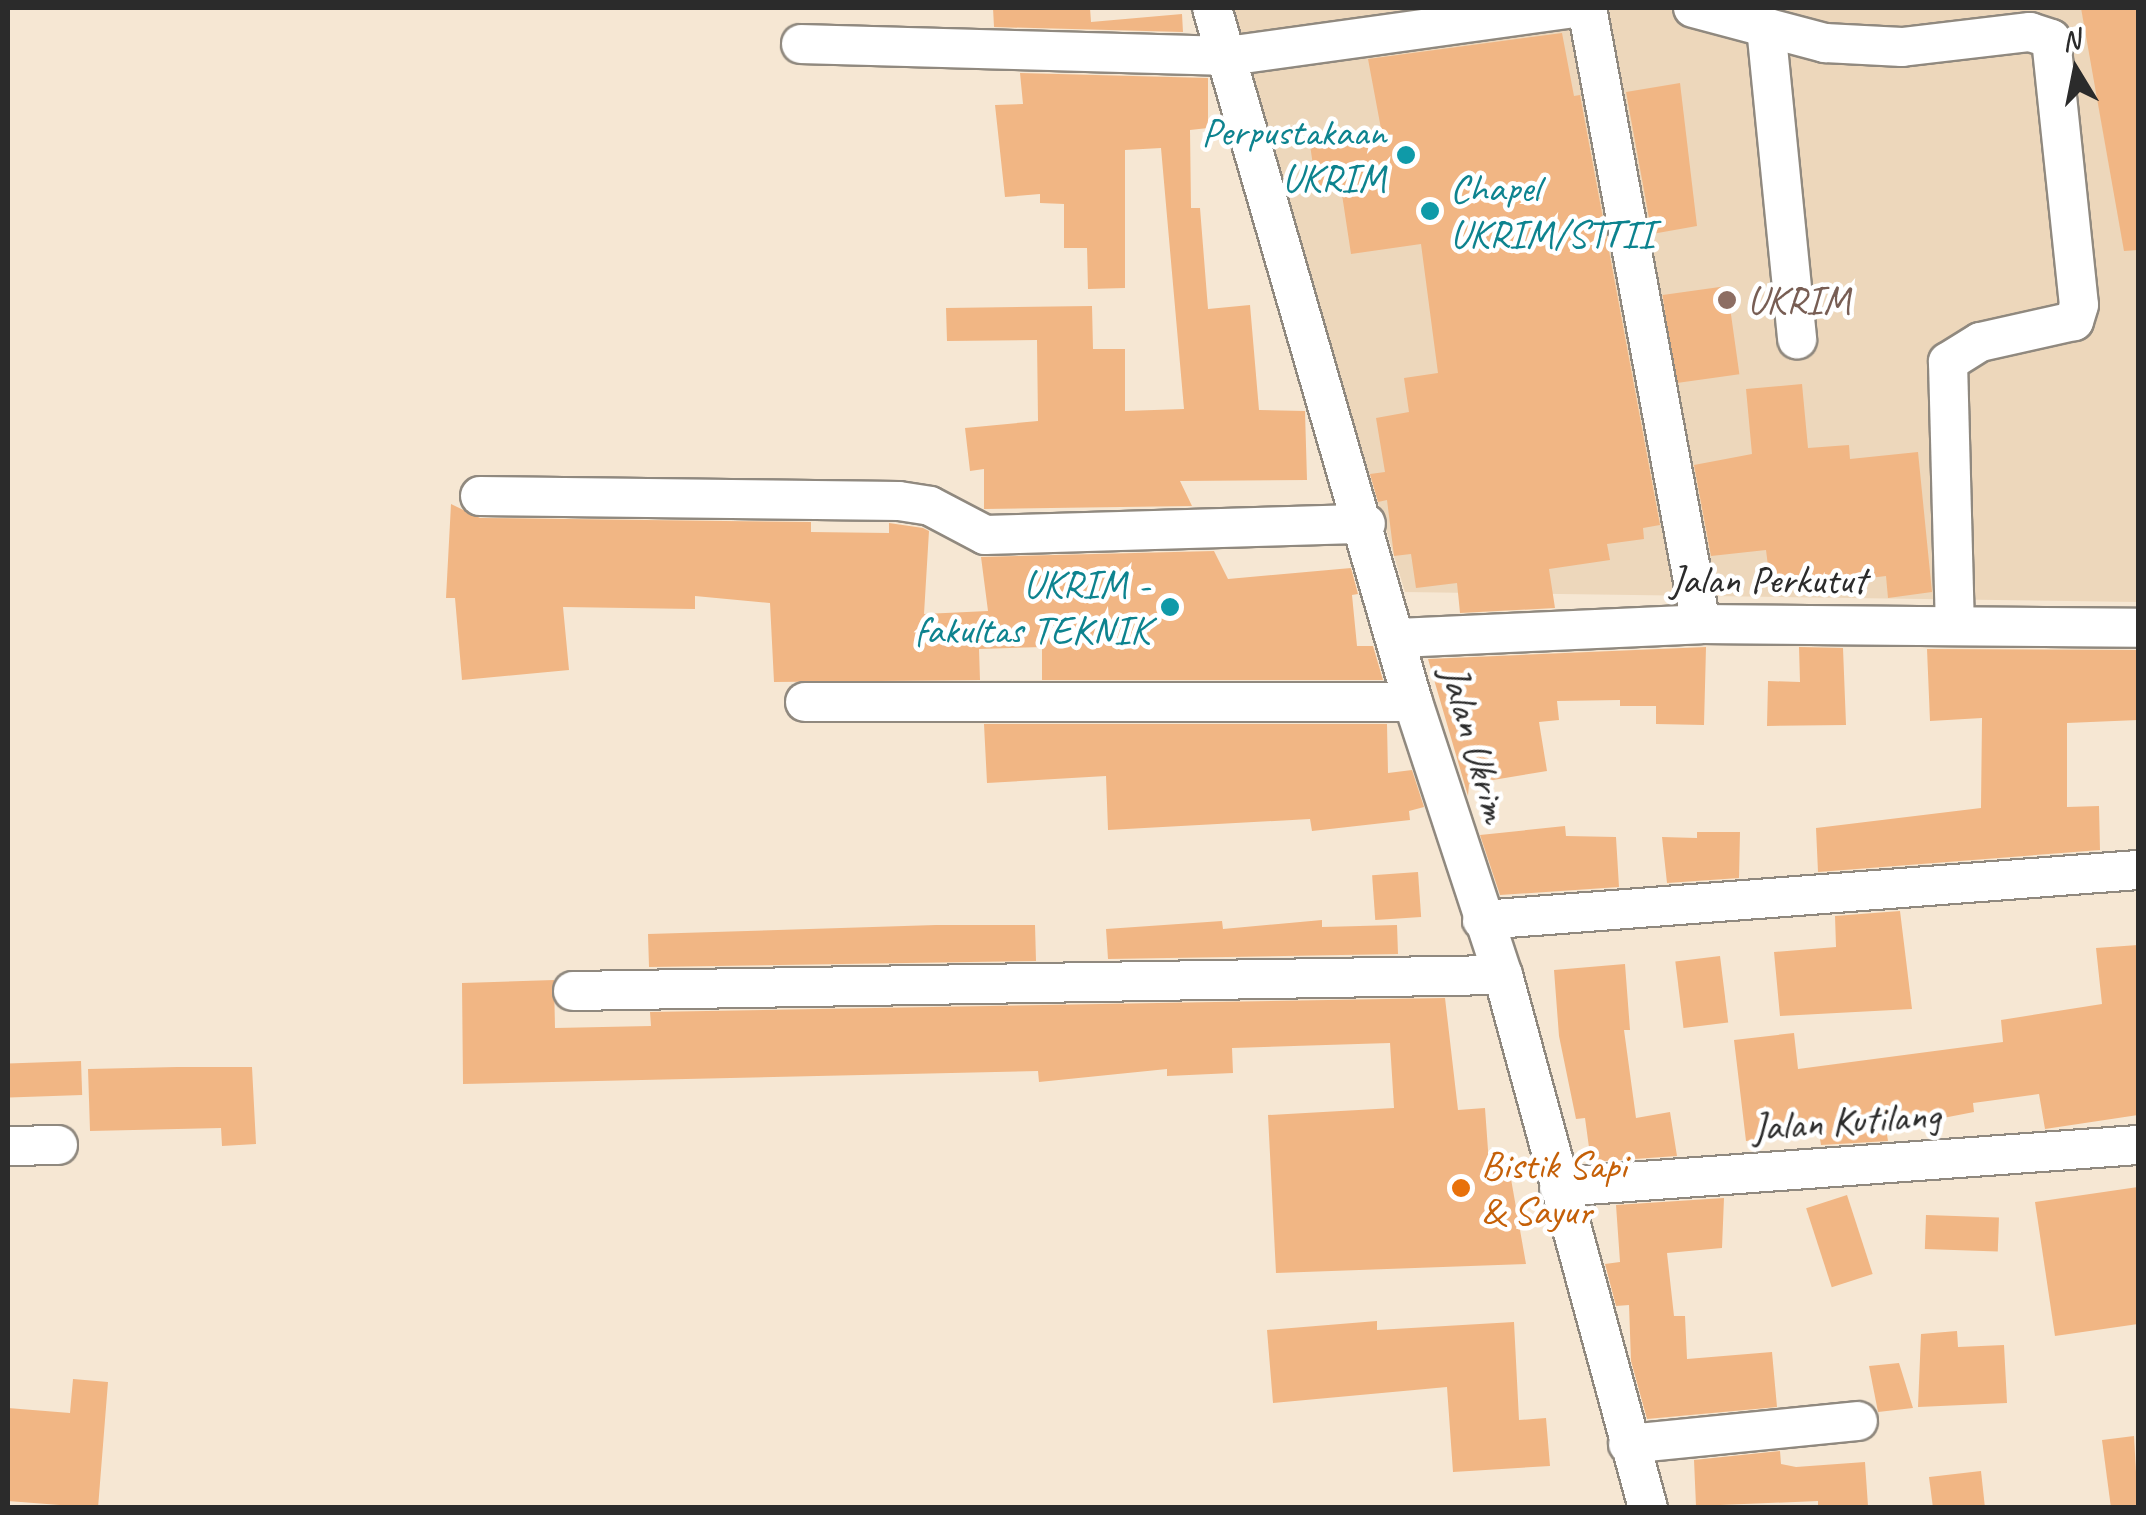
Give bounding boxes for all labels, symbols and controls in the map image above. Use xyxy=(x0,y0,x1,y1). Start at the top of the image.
north arrow xyxy=(2026,20,2126,120)
text: N xyxy=(2059,21,2082,59)
place label: Perpustakaan UKRIM xyxy=(1202,108,1386,202)
marker: Perpustakaan UKRIM xyxy=(1395,144,1417,166)
place label: Chapel UKRIM/STTII xyxy=(1450,164,1654,258)
marker: Chapel UKRIM/STTII xyxy=(1419,200,1441,222)
place label: UKRIM xyxy=(1747,276,1851,324)
marker: UKRIM xyxy=(1716,289,1738,311)
street label: Jalan Perkutut xyxy=(1670,556,1866,604)
place label: UKRIM - fakultas TEKNIK xyxy=(915,560,1150,654)
marker: UKRIM - fakultas TEKNIK xyxy=(1159,596,1181,618)
street label: Jalan Ukrim xyxy=(1430,661,1520,827)
street label: Jalan Kutilang xyxy=(1750,1090,1942,1152)
place label: Bistik Sapi & Sayur xyxy=(1481,1141,1627,1235)
marker: Bistik Sapi & Sayur xyxy=(1450,1177,1472,1199)

